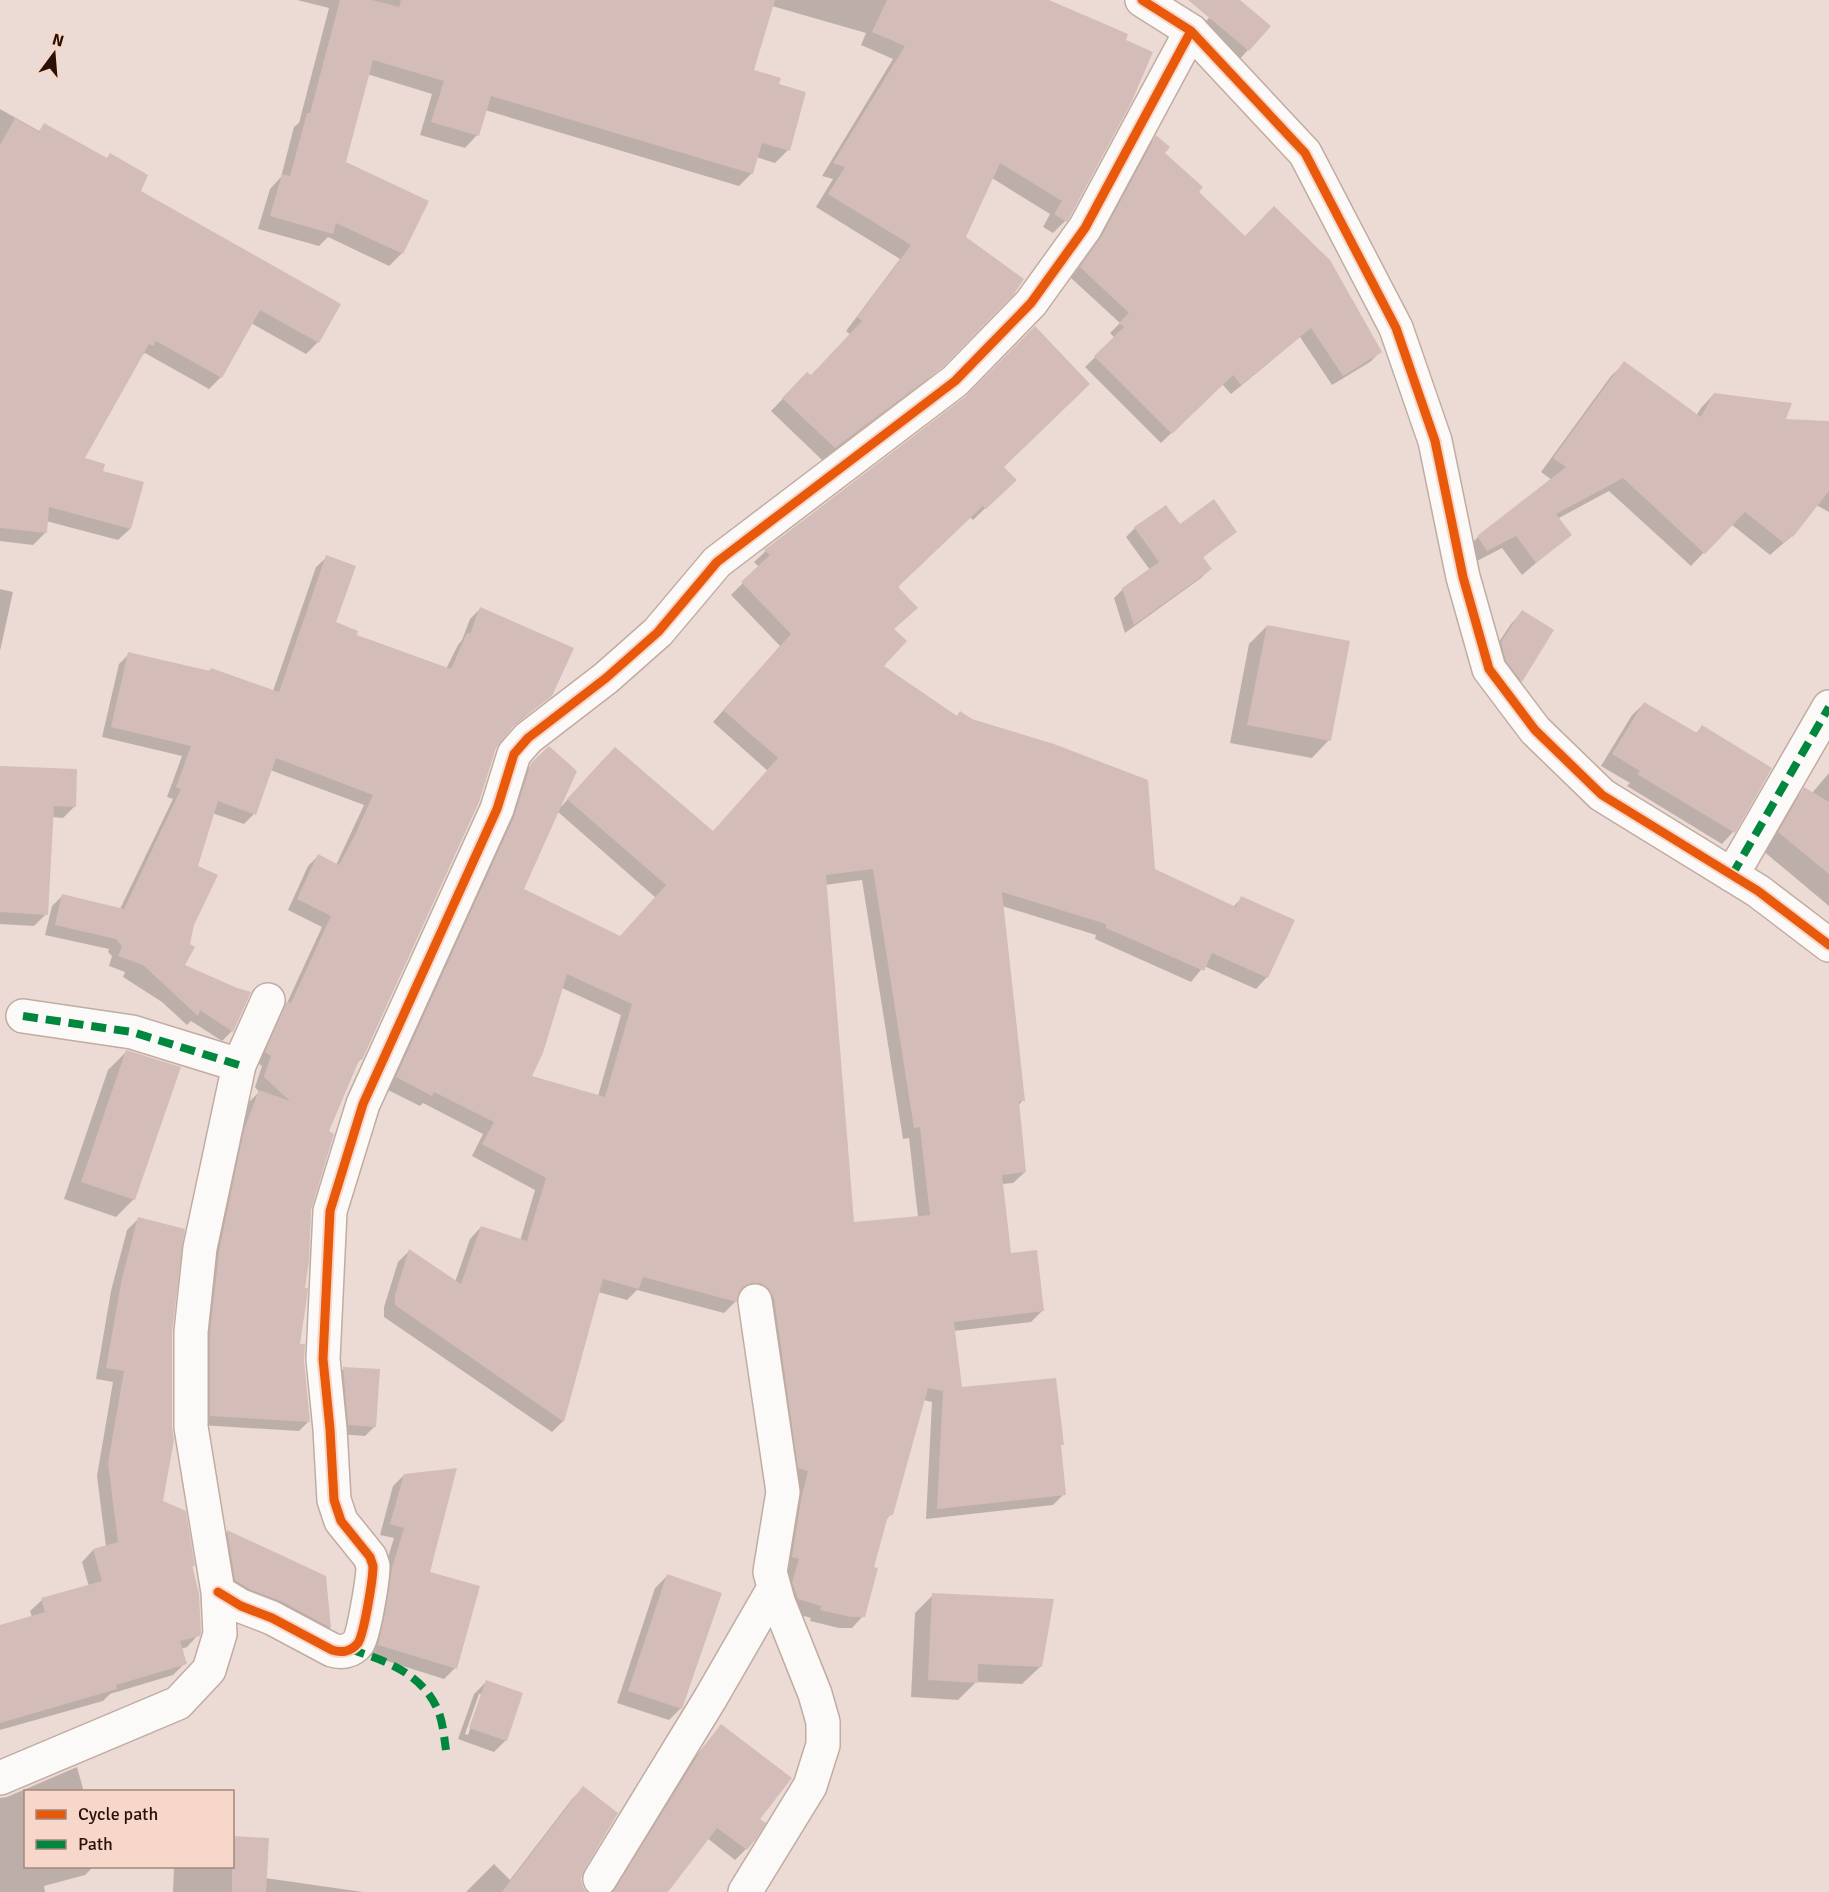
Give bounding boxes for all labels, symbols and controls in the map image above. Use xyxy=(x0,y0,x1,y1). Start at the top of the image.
north arrow xyxy=(24,24,84,84)
text: N xyxy=(50,29,66,52)
legend xyxy=(24,1790,234,1868)
text: Cycle path xyxy=(78,1803,158,1825)
text: Path xyxy=(78,1833,113,1855)

